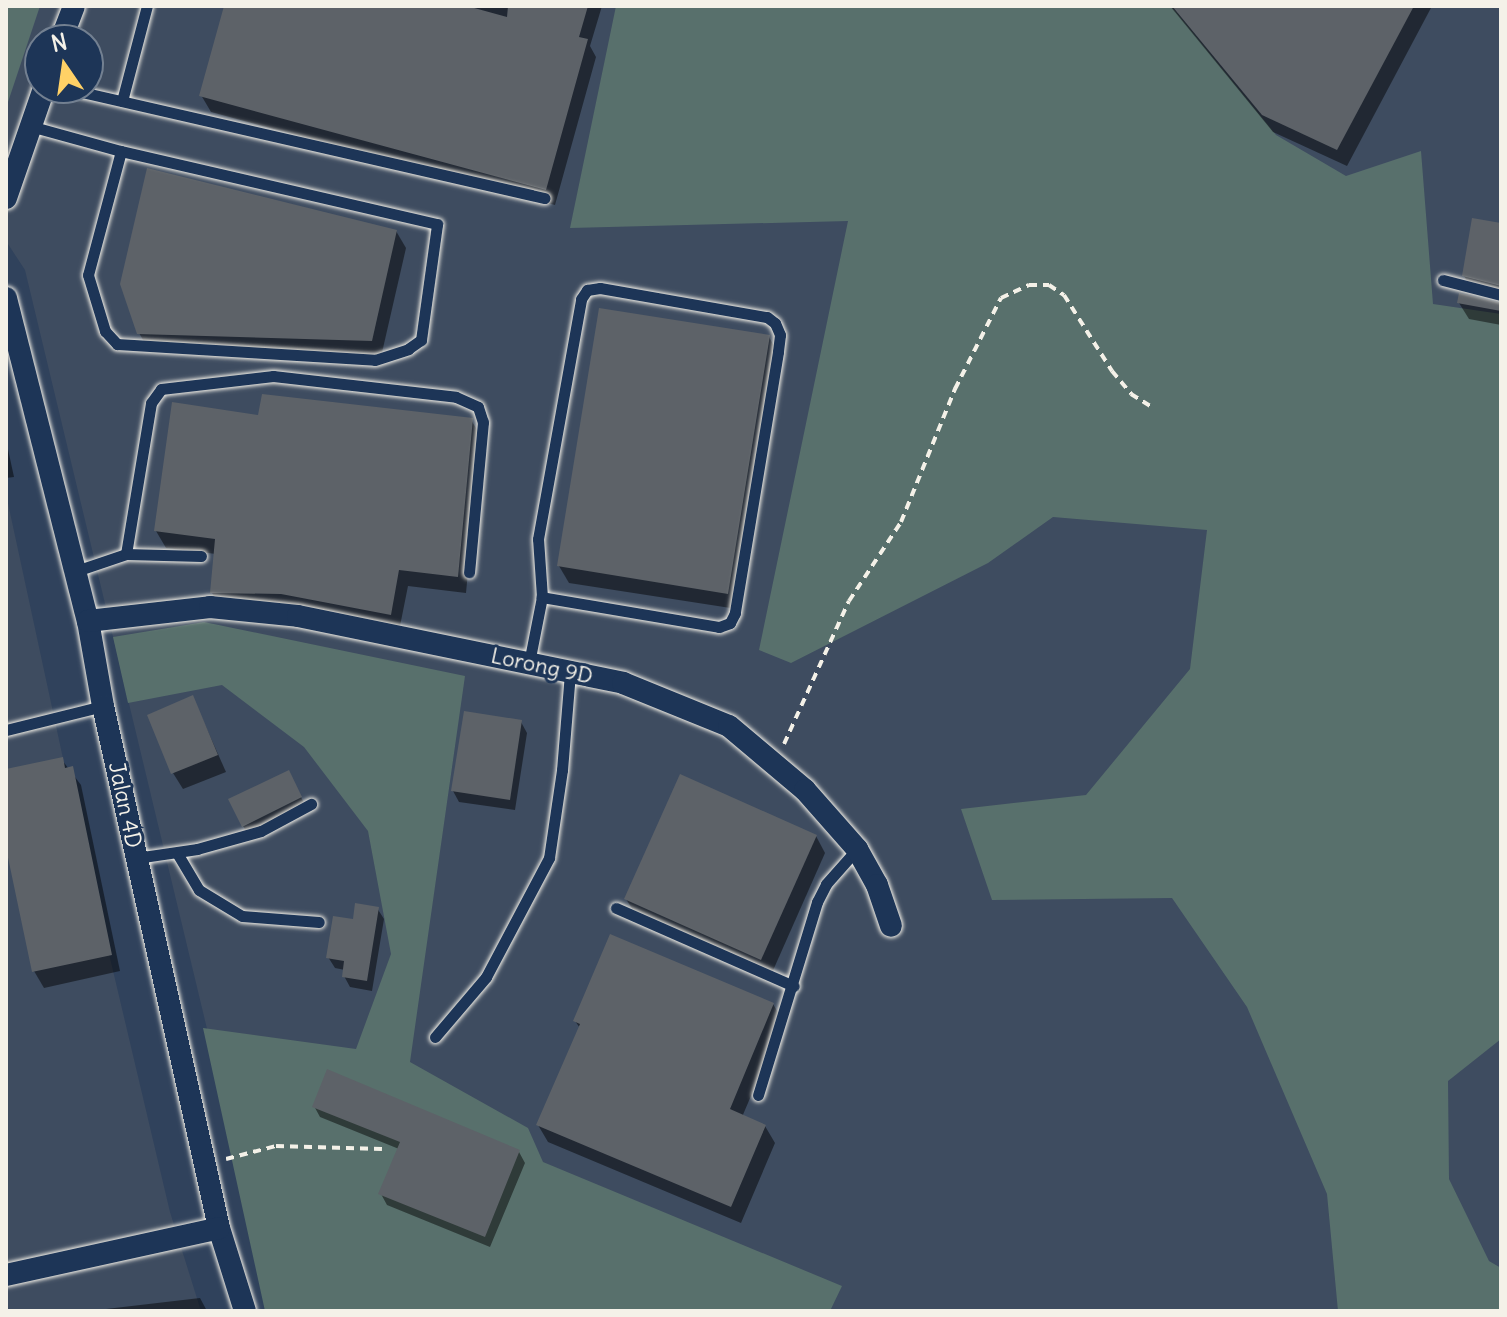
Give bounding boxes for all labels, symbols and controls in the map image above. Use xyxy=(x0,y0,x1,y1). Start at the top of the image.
north arrow xyxy=(24,24,104,104)
text: N xyxy=(48,27,70,58)
street label: Lorong 9D xyxy=(489,642,595,690)
street label: Jalan 4D xyxy=(103,759,147,851)

